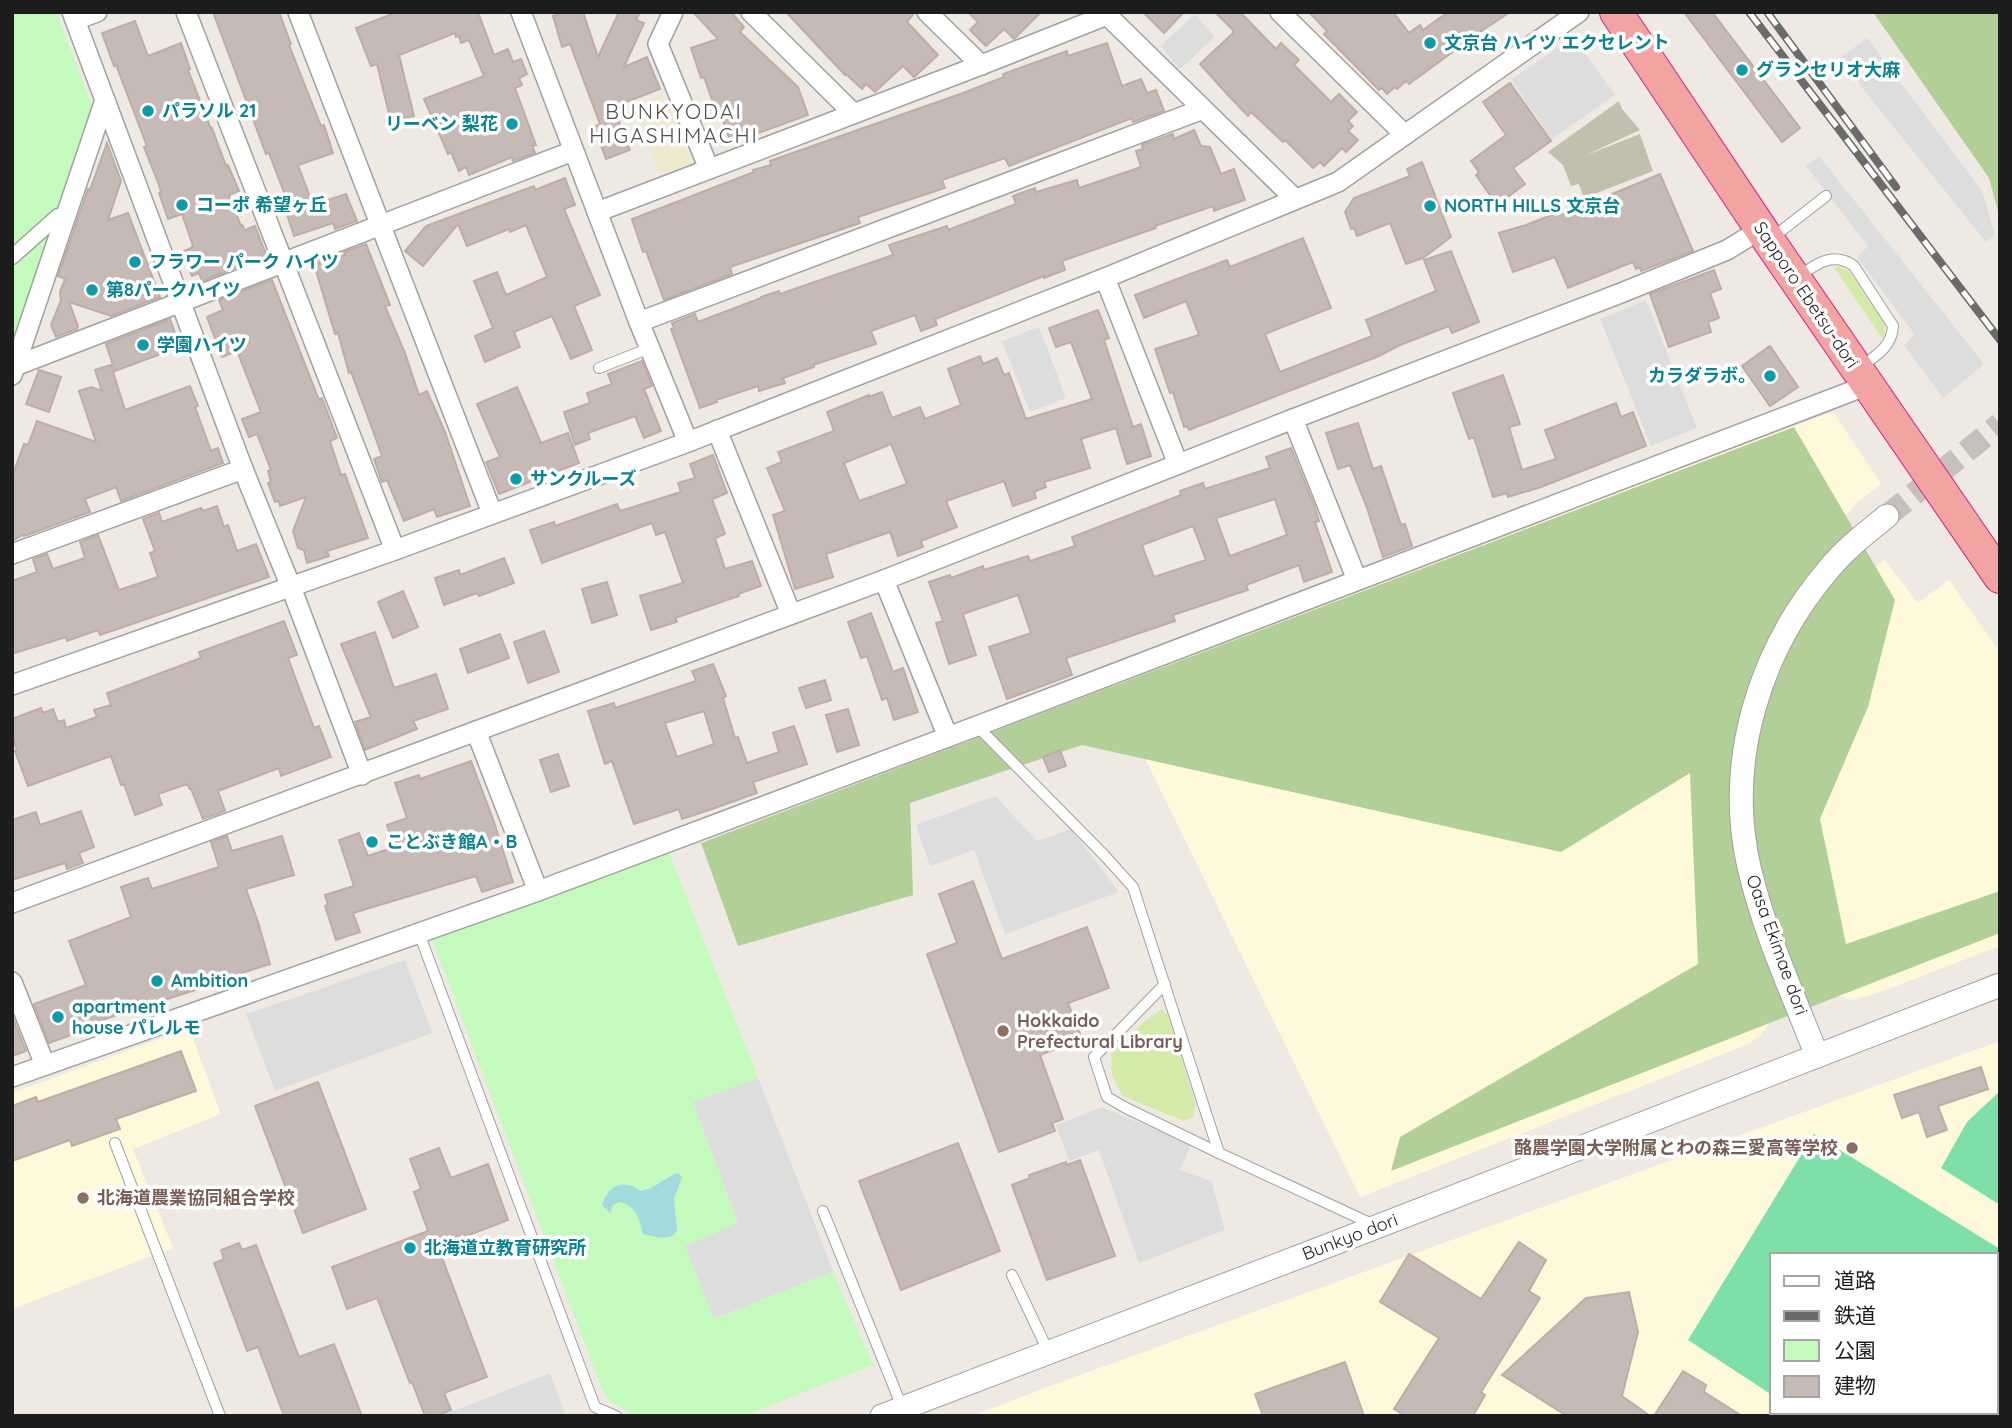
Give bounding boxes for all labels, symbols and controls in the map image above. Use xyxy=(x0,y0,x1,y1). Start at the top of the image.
place label: 文京台 ハイツ エクセレント xyxy=(1444,31,1670,54)
marker: 文京台 ハイツ エクセレント xyxy=(1422,35,1438,51)
place label: グランセリオ大麻 xyxy=(1756,58,1900,81)
marker: グランセリオ大麻 xyxy=(1734,62,1750,78)
district label: BUNKYODAI HIGASHIMACHI xyxy=(589,98,759,148)
place label: パラソル 21 xyxy=(162,99,256,122)
marker: パラソル 21 xyxy=(140,103,156,119)
place label: リーベン 梨花 xyxy=(385,112,498,135)
marker: リーベン 梨花 xyxy=(504,116,520,132)
place label: コーポ 希望ヶ丘 xyxy=(196,193,327,216)
place label: NORTH HILLS 文京台 xyxy=(1444,194,1620,217)
marker: コーポ 希望ヶ丘 xyxy=(174,197,190,213)
marker: NORTH HILLS 文京台 xyxy=(1422,198,1438,214)
street label: Sapporo Ebetsu-dori xyxy=(1749,217,1864,372)
place label: フラワー パーク ハイツ xyxy=(149,250,339,273)
marker: フラワー パーク ハイツ xyxy=(127,254,143,270)
place label: 第8パークハイツ xyxy=(106,278,241,301)
marker: 第8パークハイツ xyxy=(84,282,100,298)
place label: 学園ハイツ xyxy=(157,333,247,356)
marker: 学園ハイツ xyxy=(135,337,151,353)
place label: カラダラボ。 xyxy=(1648,364,1756,387)
marker: カラダラボ。 xyxy=(1762,368,1778,384)
place label: サンクルーズ xyxy=(530,467,637,490)
marker: サンクルーズ xyxy=(508,471,524,487)
place label: ことぶき館A・B xyxy=(386,830,518,853)
marker: ことぶき館A・B xyxy=(364,834,380,850)
street label: Oasa Ekimae dori xyxy=(1741,871,1814,1018)
place label: Ambition xyxy=(171,969,248,992)
marker: Ambition xyxy=(149,973,165,989)
place label: apartment house パレルモ xyxy=(72,995,201,1039)
marker: apartment house パレルモ xyxy=(50,1009,66,1025)
place label: Hokkaido Prefectural Library xyxy=(1017,1009,1183,1053)
marker: Hokkaido Prefectural Library xyxy=(995,1023,1011,1039)
place label: 酪農学園大学附属とわの森三愛高等学校 xyxy=(1514,1136,1838,1159)
marker: 酪農学園大学附属とわの森三愛高等学校 xyxy=(1844,1140,1860,1156)
place label: 北海道農業協同組合学校 xyxy=(97,1186,295,1209)
marker: 北海道農業協同組合学校 xyxy=(75,1190,91,1206)
street label: Bunkyo dori xyxy=(1299,1208,1401,1265)
place label: 北海道立教育研究所 xyxy=(424,1236,586,1259)
marker: 北海道立教育研究所 xyxy=(402,1240,418,1256)
legend xyxy=(1770,1253,1998,1414)
text: 道路 xyxy=(1834,1267,1876,1293)
text: 鉄道 xyxy=(1834,1302,1876,1328)
text: 公園 xyxy=(1834,1337,1876,1363)
text: 建物 xyxy=(1834,1372,1876,1398)

